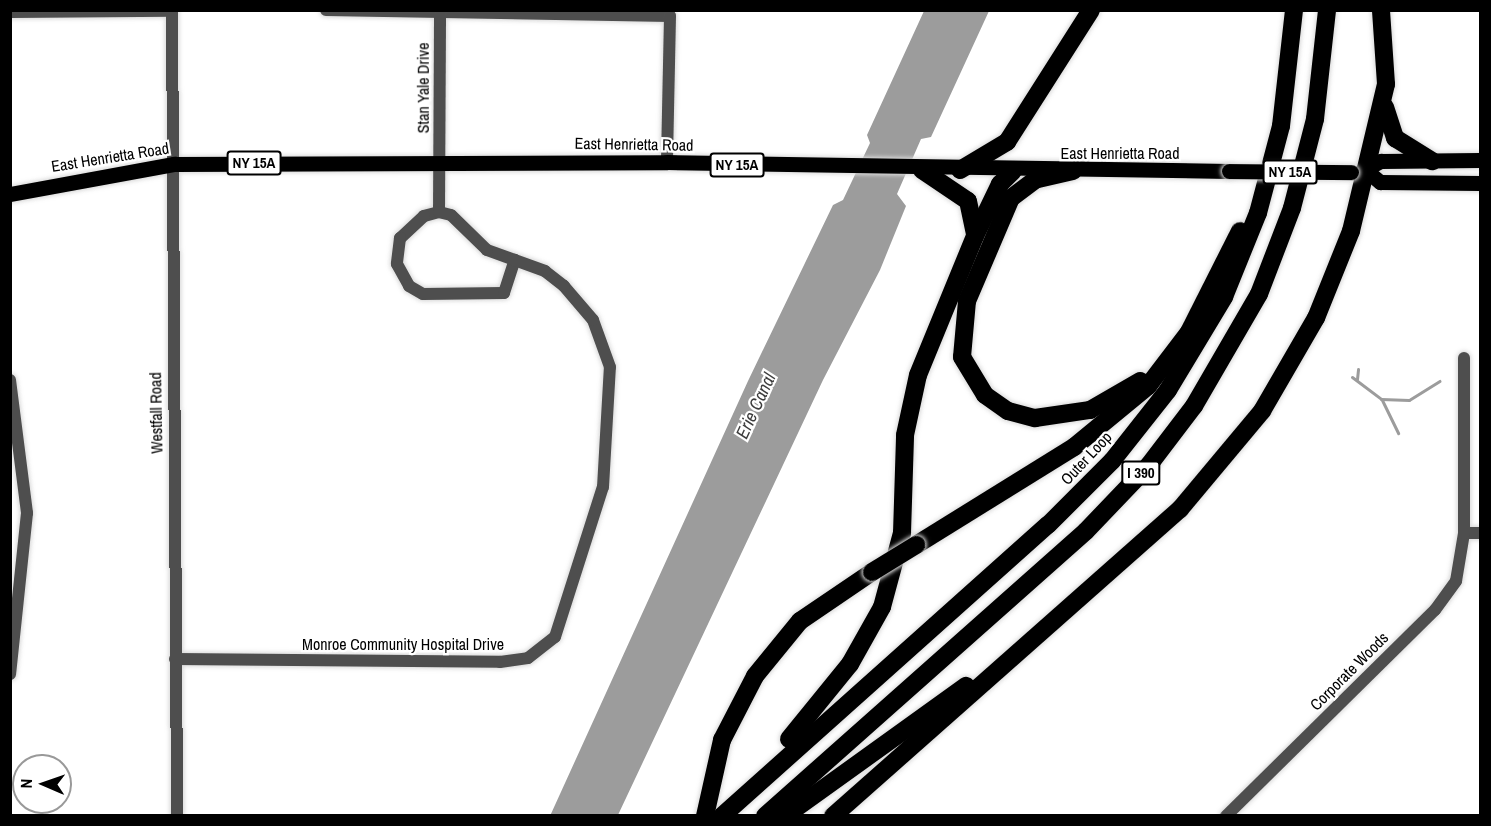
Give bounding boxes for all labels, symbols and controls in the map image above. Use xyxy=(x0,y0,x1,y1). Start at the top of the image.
street label: Stan Yale Drive xyxy=(413,43,433,133)
street label: East Henrietta Road xyxy=(574,133,694,155)
street label: East Henrietta Road xyxy=(50,138,170,176)
street label: East Henrietta Road xyxy=(1061,143,1179,163)
road number: NY 15A xyxy=(226,151,282,175)
road number: NY 15A xyxy=(708,153,766,177)
road number: NY 15A xyxy=(1262,160,1318,184)
water label: Erie Canal xyxy=(731,370,781,442)
street label: Westfall Road xyxy=(146,372,166,454)
street label: Outer Loop xyxy=(1057,427,1115,489)
road number: I 390 xyxy=(1120,461,1162,485)
street label: Corporate Woods xyxy=(1306,628,1392,714)
street label: Monroe Community Hospital Drive xyxy=(302,634,504,654)
north arrow xyxy=(12,754,72,814)
text: N xyxy=(15,778,37,789)

